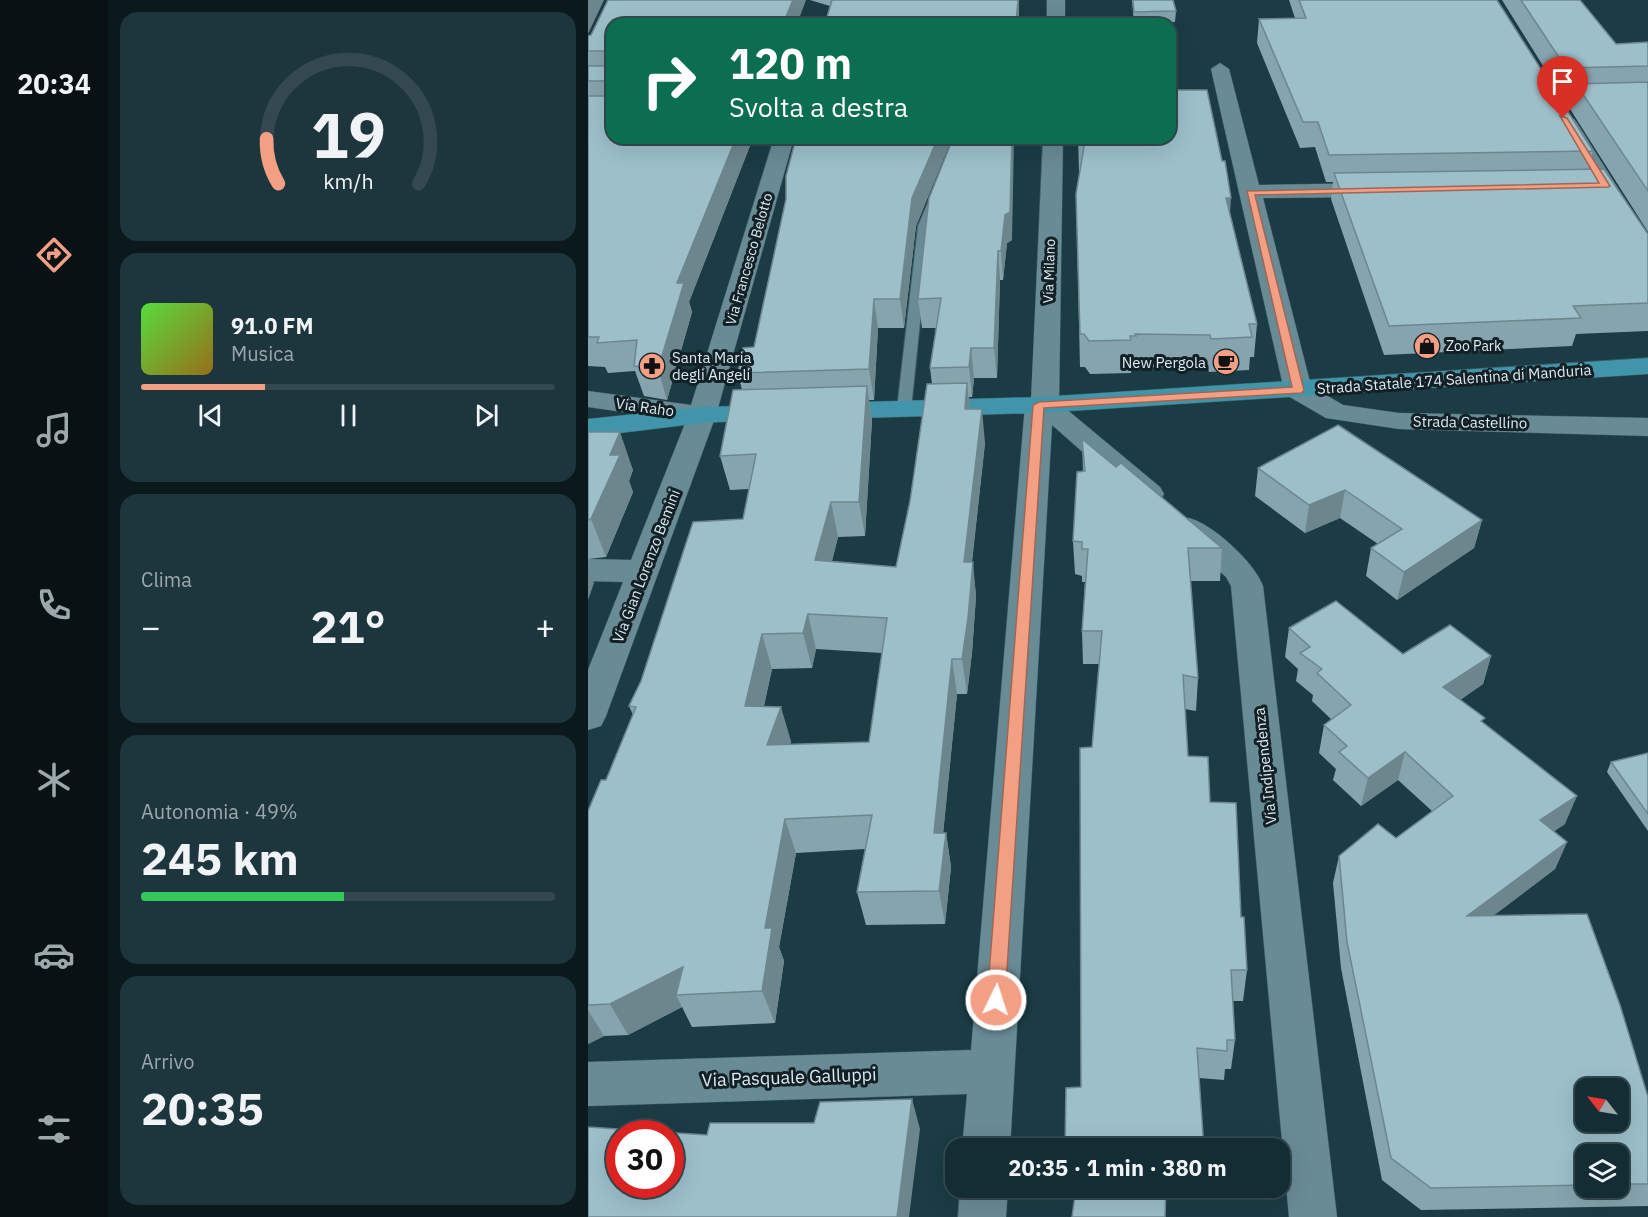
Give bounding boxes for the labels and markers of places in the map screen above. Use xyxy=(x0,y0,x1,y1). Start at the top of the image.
pin xyxy=(1537,56,1588,118)
shop icon: Zoo Park xyxy=(1412,331,1442,361)
place label: Zoo Park xyxy=(1446,337,1502,355)
cafe icon: New Pergola xyxy=(1211,347,1241,377)
place label: Santa Maria degli Angeli xyxy=(672,348,752,384)
pharmacy icon: Santa Maria degli Angeli xyxy=(637,351,667,381)
place label: New Pergola xyxy=(1122,353,1206,372)

